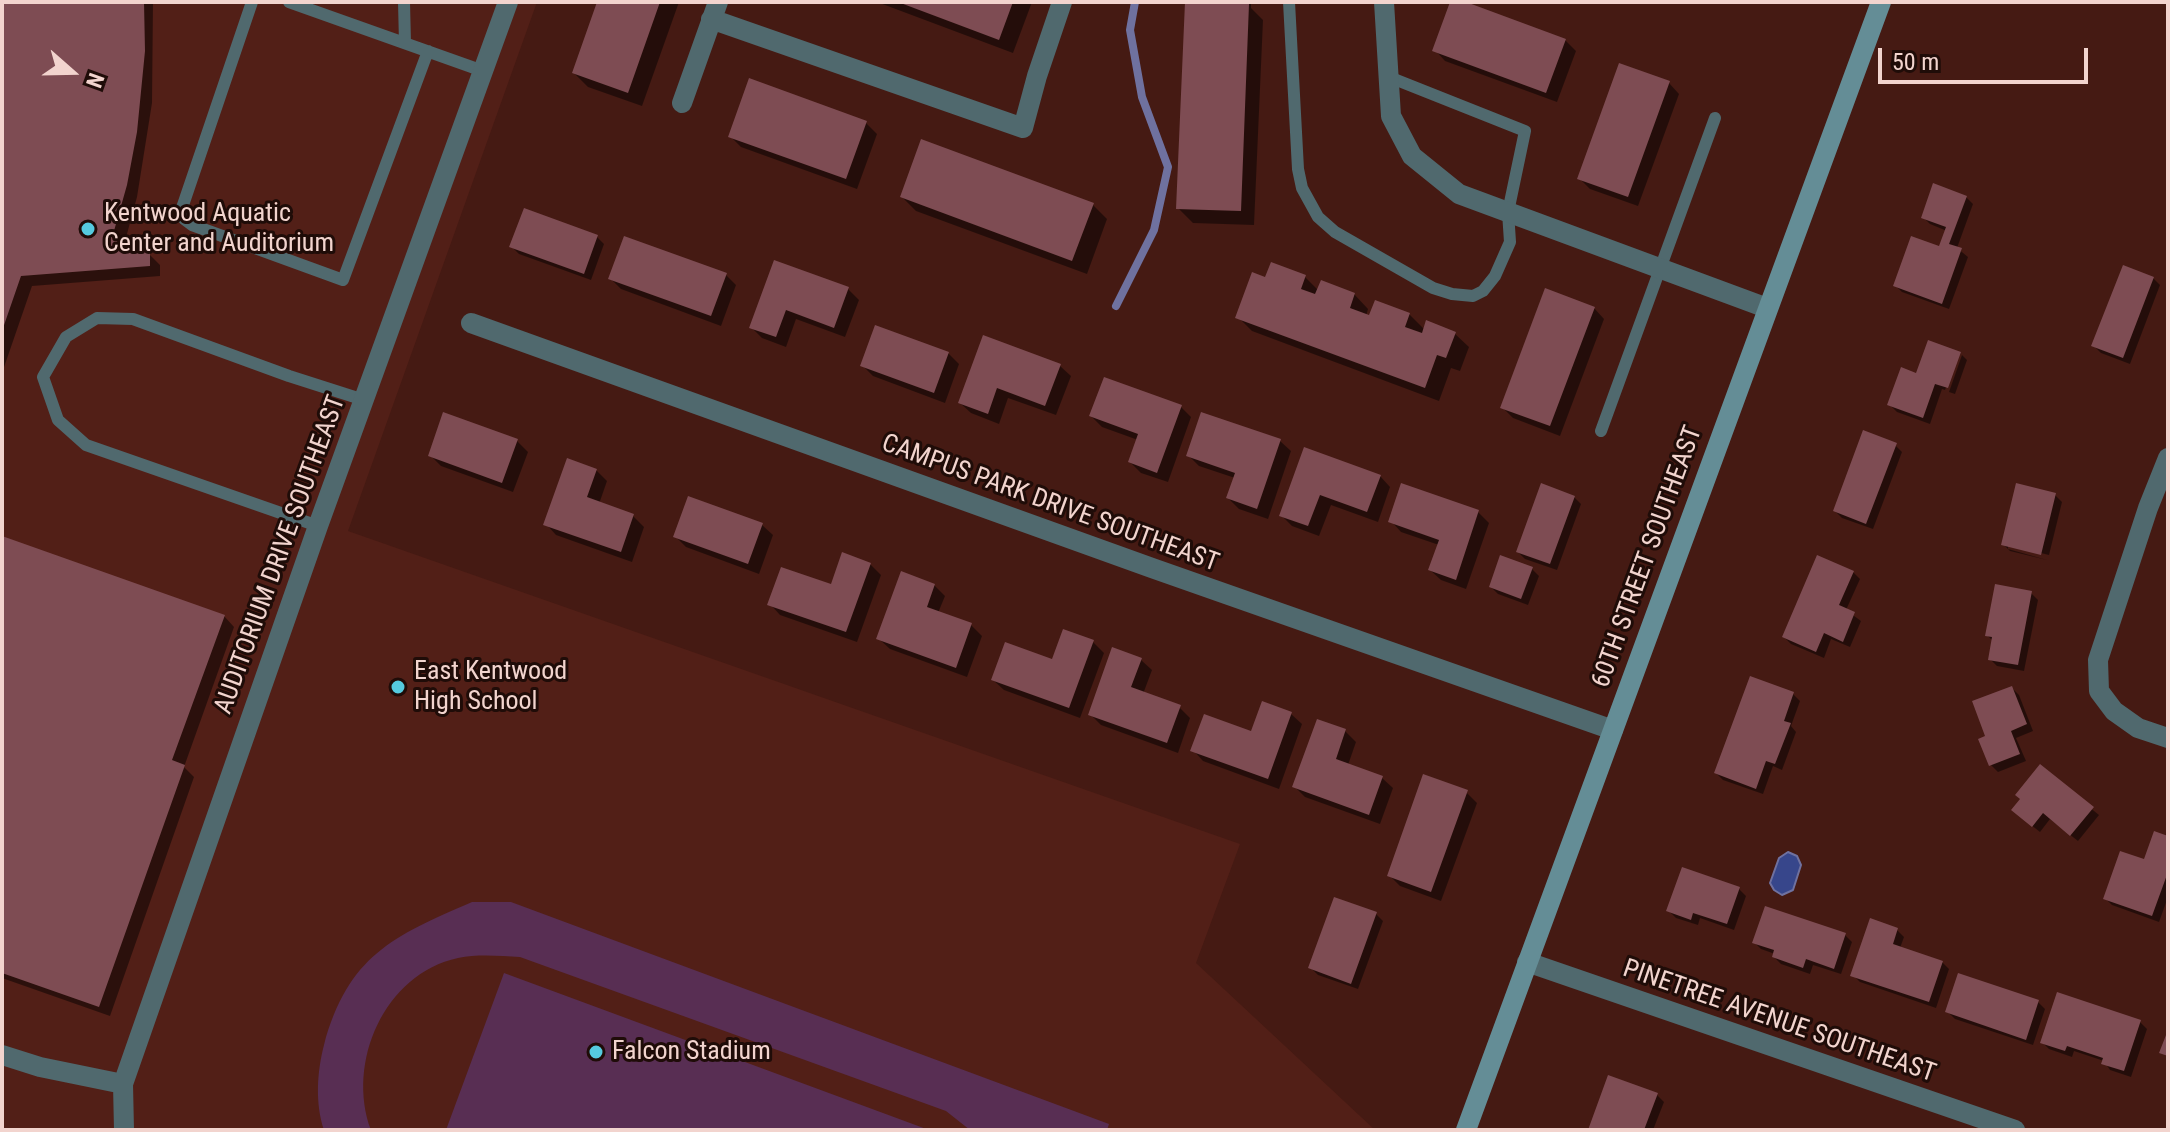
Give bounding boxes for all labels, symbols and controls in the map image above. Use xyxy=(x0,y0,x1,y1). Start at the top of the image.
north arrow xyxy=(32,32,112,112)
scale bar xyxy=(1882,32,2092,82)
text: 50 m xyxy=(1892,48,1939,76)
text: N xyxy=(81,70,109,91)
place label: Kentwood Aquatic Center and Auditorium xyxy=(104,198,334,260)
marker: Kentwood Aquatic Center and Auditorium xyxy=(79,220,97,238)
street label: AUDITORIUM DRIVE SOUTHEAST xyxy=(209,392,353,718)
street label: 60TH STREET SOUTHEAST xyxy=(1586,422,1710,692)
street label: CAMPUS PARK DRIVE SOUTHEAST xyxy=(877,428,1223,580)
place label: East Kentwood High School xyxy=(414,656,567,718)
marker: East Kentwood High School xyxy=(389,678,407,696)
street label: PINETREE AVENUE SOUTHEAST xyxy=(1619,954,1939,1090)
place label: Falcon Stadium xyxy=(612,1036,771,1068)
marker: Falcon Stadium xyxy=(587,1043,605,1061)

